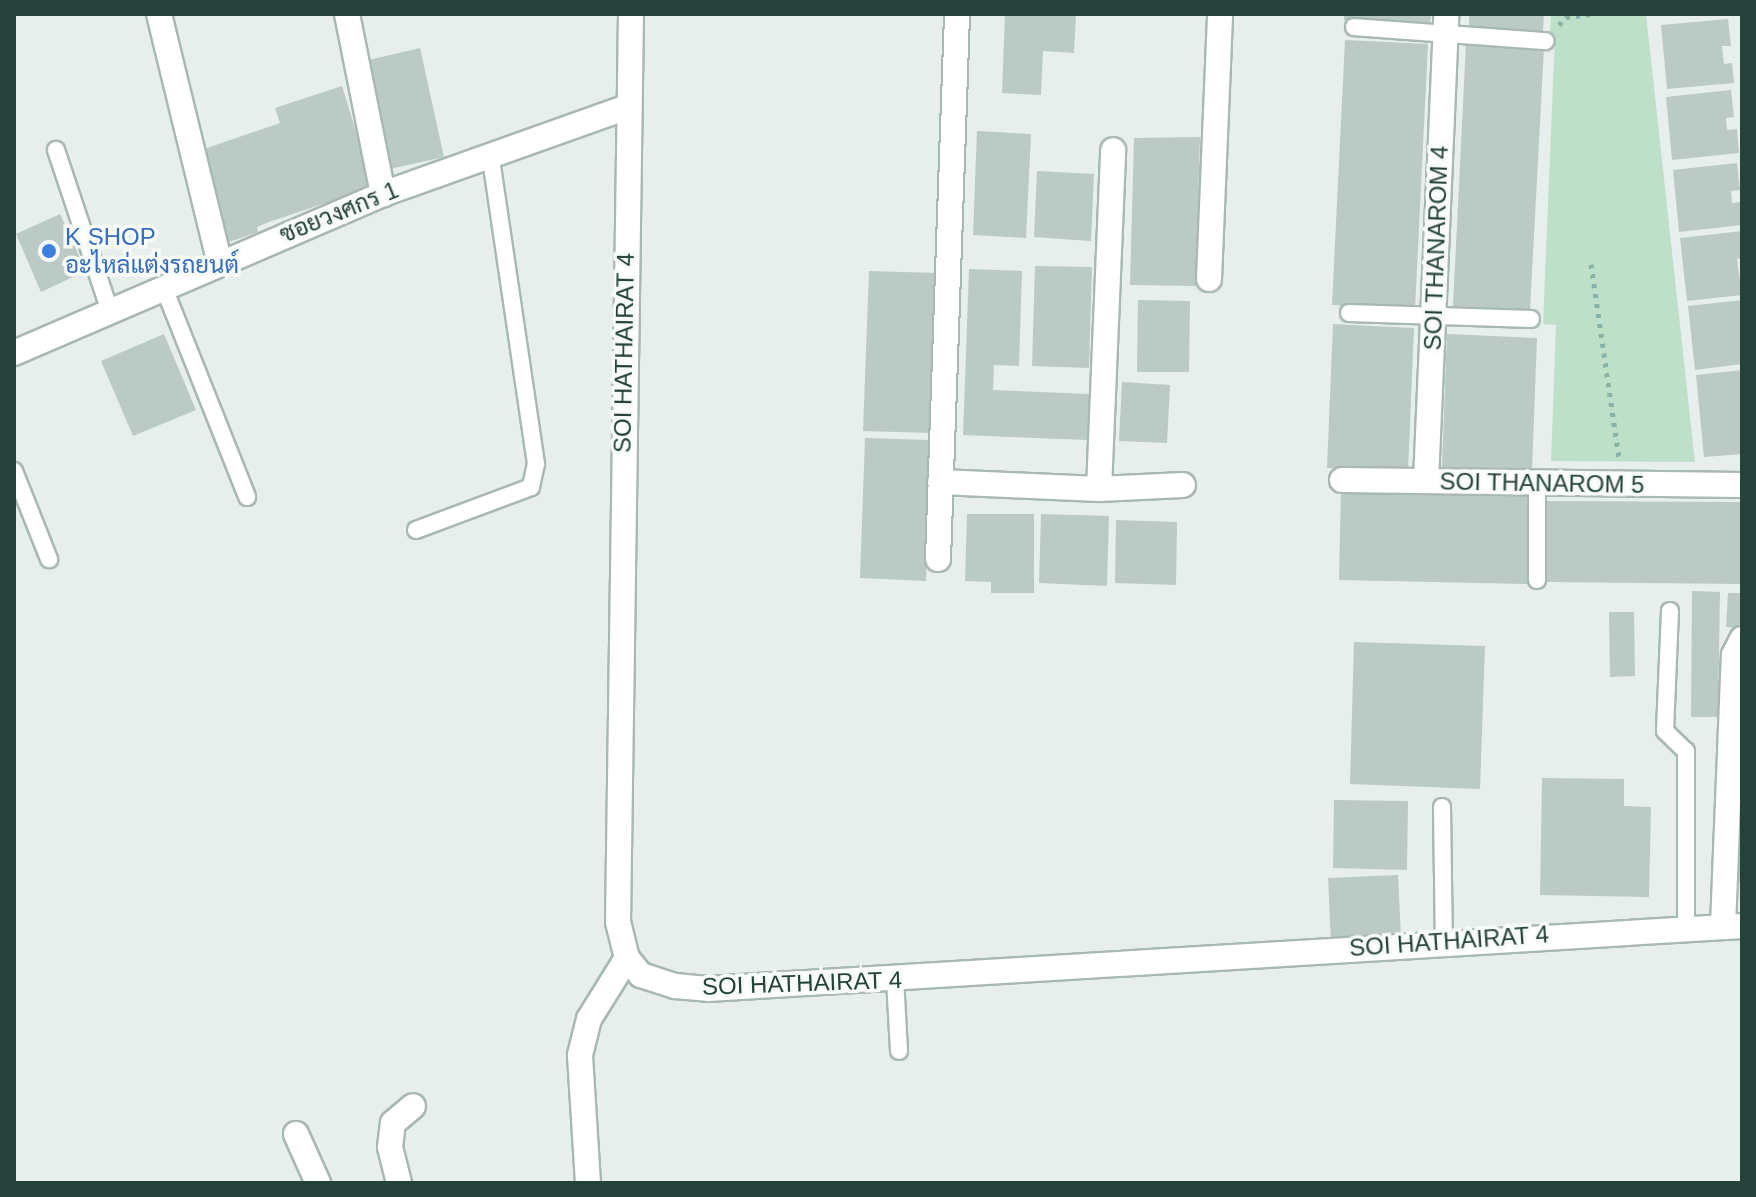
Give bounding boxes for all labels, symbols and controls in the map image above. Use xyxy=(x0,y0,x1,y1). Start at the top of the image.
street label: SOI THANAROM 4 xyxy=(1418,145,1454,351)
street label: ซอยวงศกร 1 xyxy=(275,175,403,249)
place label: K SHOP อะไหล่แต่งรถยนต์ xyxy=(65,223,239,279)
marker: K SHOP อะไหล่แต่งรถยนต์ xyxy=(40,242,58,260)
street label: SOI HATHAIRAT 4 xyxy=(608,253,640,453)
street label: SOI THANAROM 5 xyxy=(1439,467,1645,499)
street label: SOI HATHAIRAT 4 xyxy=(1348,920,1550,962)
street label: SOI HATHAIRAT 4 xyxy=(701,965,903,1001)

